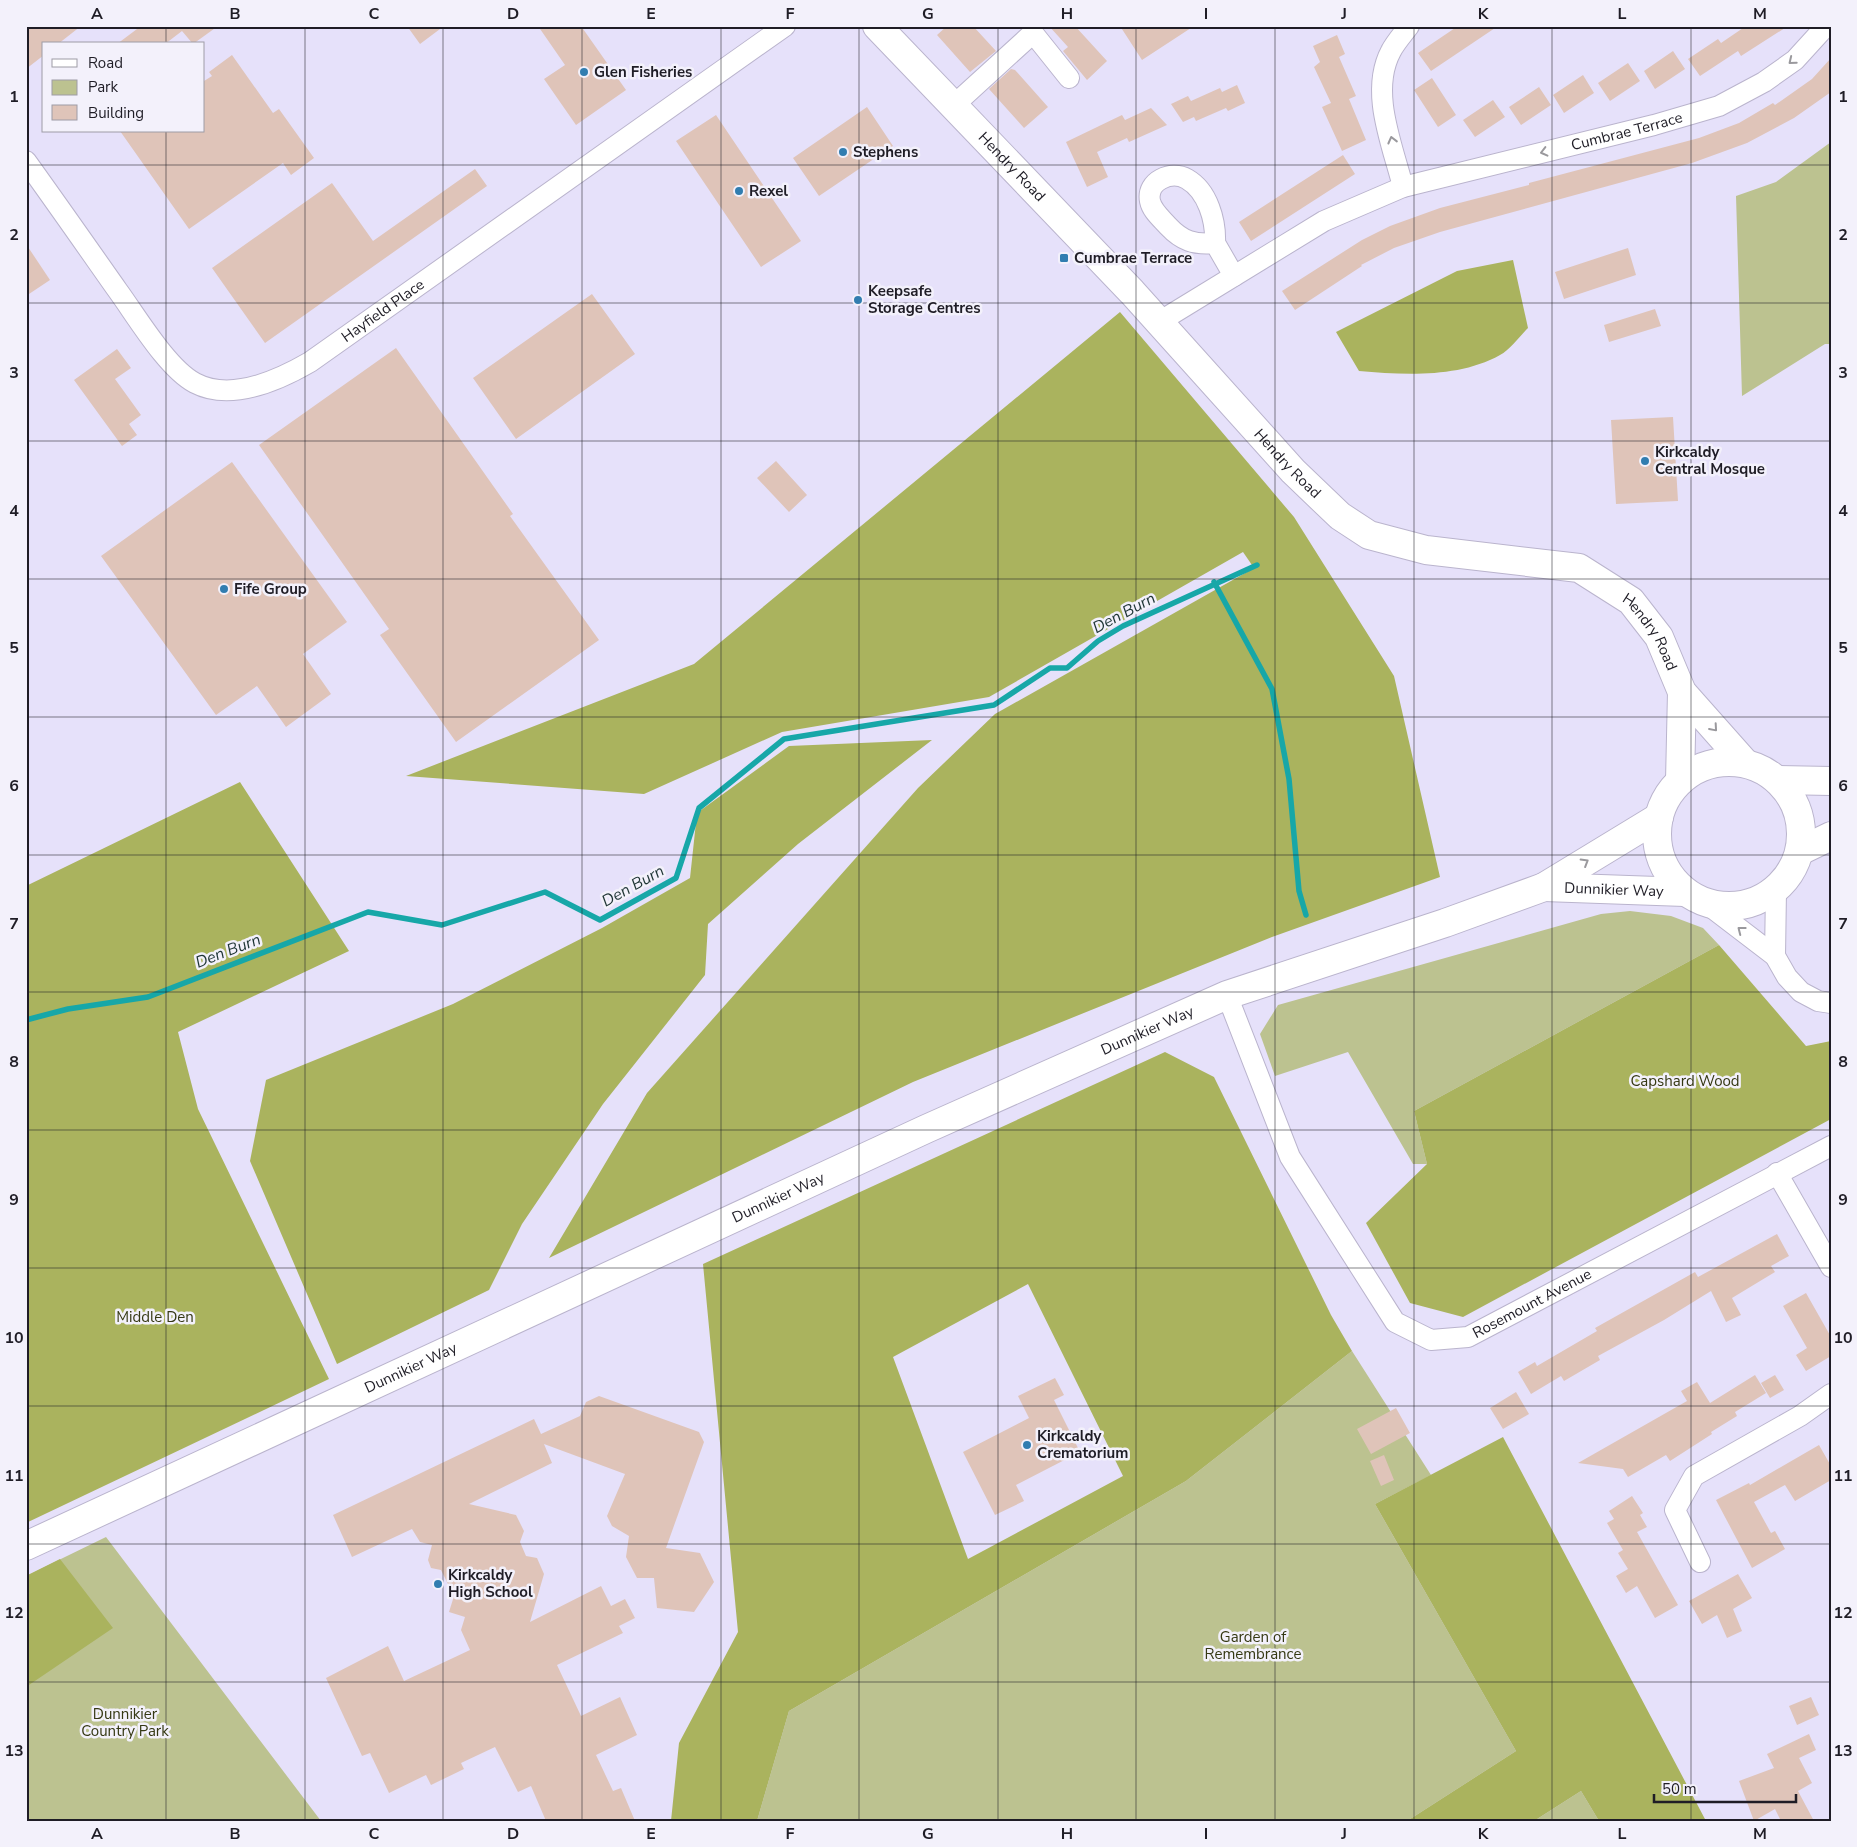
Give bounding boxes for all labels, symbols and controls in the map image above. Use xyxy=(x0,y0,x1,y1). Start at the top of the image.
text: A xyxy=(91,3,103,25)
text: B xyxy=(229,3,241,25)
text: C xyxy=(369,3,380,25)
text: D xyxy=(507,3,519,25)
text: E xyxy=(646,3,656,25)
text: F xyxy=(786,3,795,25)
text: G xyxy=(922,3,934,25)
text: H xyxy=(1061,3,1073,25)
text: I xyxy=(1204,3,1208,25)
text: J xyxy=(1340,3,1347,25)
text: K xyxy=(1478,3,1490,25)
text: L xyxy=(1618,3,1627,25)
text: M xyxy=(1753,3,1767,25)
legend xyxy=(42,42,205,132)
text: Road xyxy=(88,53,123,73)
one-way arrow xyxy=(1789,56,1798,64)
place label: Glen Fisheries xyxy=(594,62,692,82)
marker: Glen Fisheries xyxy=(578,66,590,78)
text: Park xyxy=(88,77,118,97)
text: 1 xyxy=(9,86,19,108)
text: 1 xyxy=(1838,86,1848,108)
text: Building xyxy=(88,103,144,123)
street label: Cumbrae Terrace xyxy=(1569,107,1685,155)
street label: Hendry Road xyxy=(974,128,1050,206)
one-way arrow xyxy=(1387,137,1397,145)
place label: Stephens xyxy=(853,142,918,162)
marker: Stephens xyxy=(837,146,849,158)
one-way arrow xyxy=(1540,147,1548,157)
place label: Rexel xyxy=(749,181,788,201)
marker: Rexel xyxy=(733,185,745,197)
text: 2 xyxy=(9,224,19,246)
text: 2 xyxy=(1838,224,1848,246)
place label: Cumbrae Terrace xyxy=(1074,248,1192,268)
marker: Cumbrae Terrace xyxy=(1058,252,1070,264)
street label: Hayfield Place xyxy=(337,274,428,347)
place label: Keepsafe Storage Centres xyxy=(868,281,981,318)
marker: Keepsafe Storage Centres xyxy=(852,294,864,306)
text: 3 xyxy=(9,362,19,384)
text: 3 xyxy=(1838,362,1848,384)
street label: Hendry Road xyxy=(1250,424,1325,503)
place label: Kirkcaldy Central Mosque xyxy=(1655,442,1765,479)
marker: Kirkcaldy Central Mosque xyxy=(1639,455,1651,467)
text: 4 xyxy=(9,500,19,522)
text: 4 xyxy=(1838,500,1848,522)
place label: Fife Group xyxy=(234,579,307,599)
marker: Fife Group xyxy=(218,583,230,595)
water label: Den Burn xyxy=(1089,587,1159,639)
street label: Hendry Road xyxy=(1619,588,1682,673)
text: 5 xyxy=(9,637,19,659)
text: 5 xyxy=(1838,637,1848,659)
one-way arrow xyxy=(1708,722,1717,731)
text: 6 xyxy=(9,775,19,797)
text: 6 xyxy=(1838,775,1848,797)
one-way arrow xyxy=(1580,858,1589,868)
water label: Den Burn xyxy=(598,860,668,912)
street label: Dunnikier Way xyxy=(1564,878,1664,901)
text: 7 xyxy=(9,913,19,935)
text: 7 xyxy=(1838,913,1848,935)
one-way arrow xyxy=(1738,927,1747,935)
water label: Den Burn xyxy=(192,929,264,973)
street label: Dunnikier Way xyxy=(1098,1001,1197,1060)
text: 8 xyxy=(9,1051,19,1073)
text: 8 xyxy=(1838,1051,1848,1073)
park label: Capshard Wood xyxy=(1630,1071,1740,1091)
street label: Dunnikier Way xyxy=(729,1167,828,1227)
text: 9 xyxy=(9,1189,19,1211)
text: 9 xyxy=(1838,1189,1848,1211)
street label: Rosemount Avenue xyxy=(1469,1264,1595,1343)
park label: Middle Den xyxy=(116,1307,194,1327)
text: 10 xyxy=(4,1327,24,1349)
text: 10 xyxy=(1833,1327,1853,1349)
street label: Dunnikier Way xyxy=(361,1338,460,1398)
place label: Kirkcaldy Crematorium xyxy=(1037,1426,1128,1463)
marker: Kirkcaldy Crematorium xyxy=(1021,1439,1033,1451)
text: 11 xyxy=(4,1465,24,1487)
text: 11 xyxy=(1833,1465,1853,1487)
place label: Kirkcaldy High School xyxy=(448,1565,533,1602)
marker: Kirkcaldy High School xyxy=(432,1578,444,1590)
text: 12 xyxy=(4,1602,24,1624)
text: 12 xyxy=(1833,1602,1853,1624)
park label: Garden of Remembrance xyxy=(1205,1627,1301,1664)
park label: Dunnikier Country Park xyxy=(81,1704,169,1741)
text: 13 xyxy=(4,1740,24,1762)
text: 13 xyxy=(1833,1740,1853,1762)
scale bar xyxy=(1654,1772,1797,1804)
text: 50 m xyxy=(1662,1779,1697,1799)
text: A xyxy=(91,1823,103,1845)
text: B xyxy=(229,1823,241,1845)
text: C xyxy=(369,1823,380,1845)
text: D xyxy=(507,1823,519,1845)
text: E xyxy=(646,1823,656,1845)
text: F xyxy=(786,1823,795,1845)
text: G xyxy=(922,1823,934,1845)
text: H xyxy=(1061,1823,1073,1845)
text: I xyxy=(1204,1823,1208,1845)
text: J xyxy=(1340,1823,1347,1845)
text: K xyxy=(1478,1823,1490,1845)
text: L xyxy=(1618,1823,1627,1845)
text: M xyxy=(1753,1823,1767,1845)

